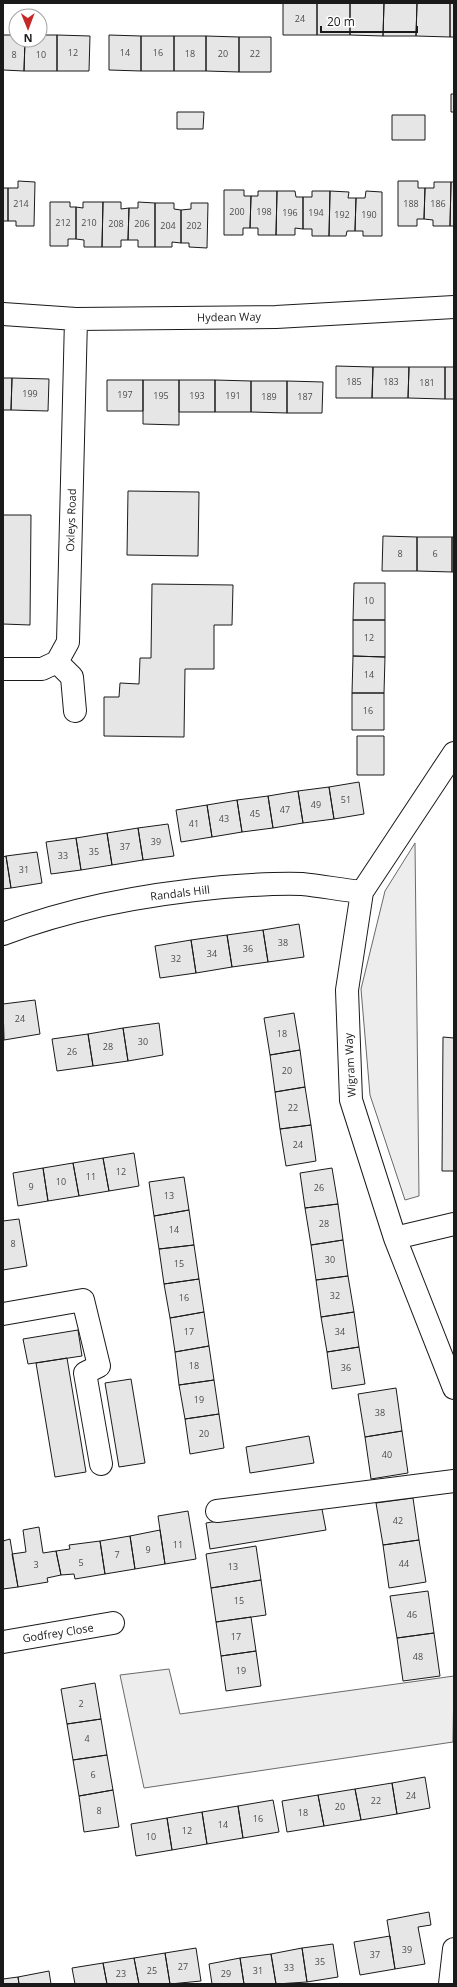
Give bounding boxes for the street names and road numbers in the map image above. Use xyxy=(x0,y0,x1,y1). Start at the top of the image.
street label: Hydean Way xyxy=(197,308,262,325)
street label: Oxleys Road xyxy=(62,488,79,552)
street label: Randals Hill xyxy=(149,881,211,904)
street label: Wigram Way xyxy=(340,1032,359,1098)
street label: Godfrey Close xyxy=(21,1619,95,1646)

